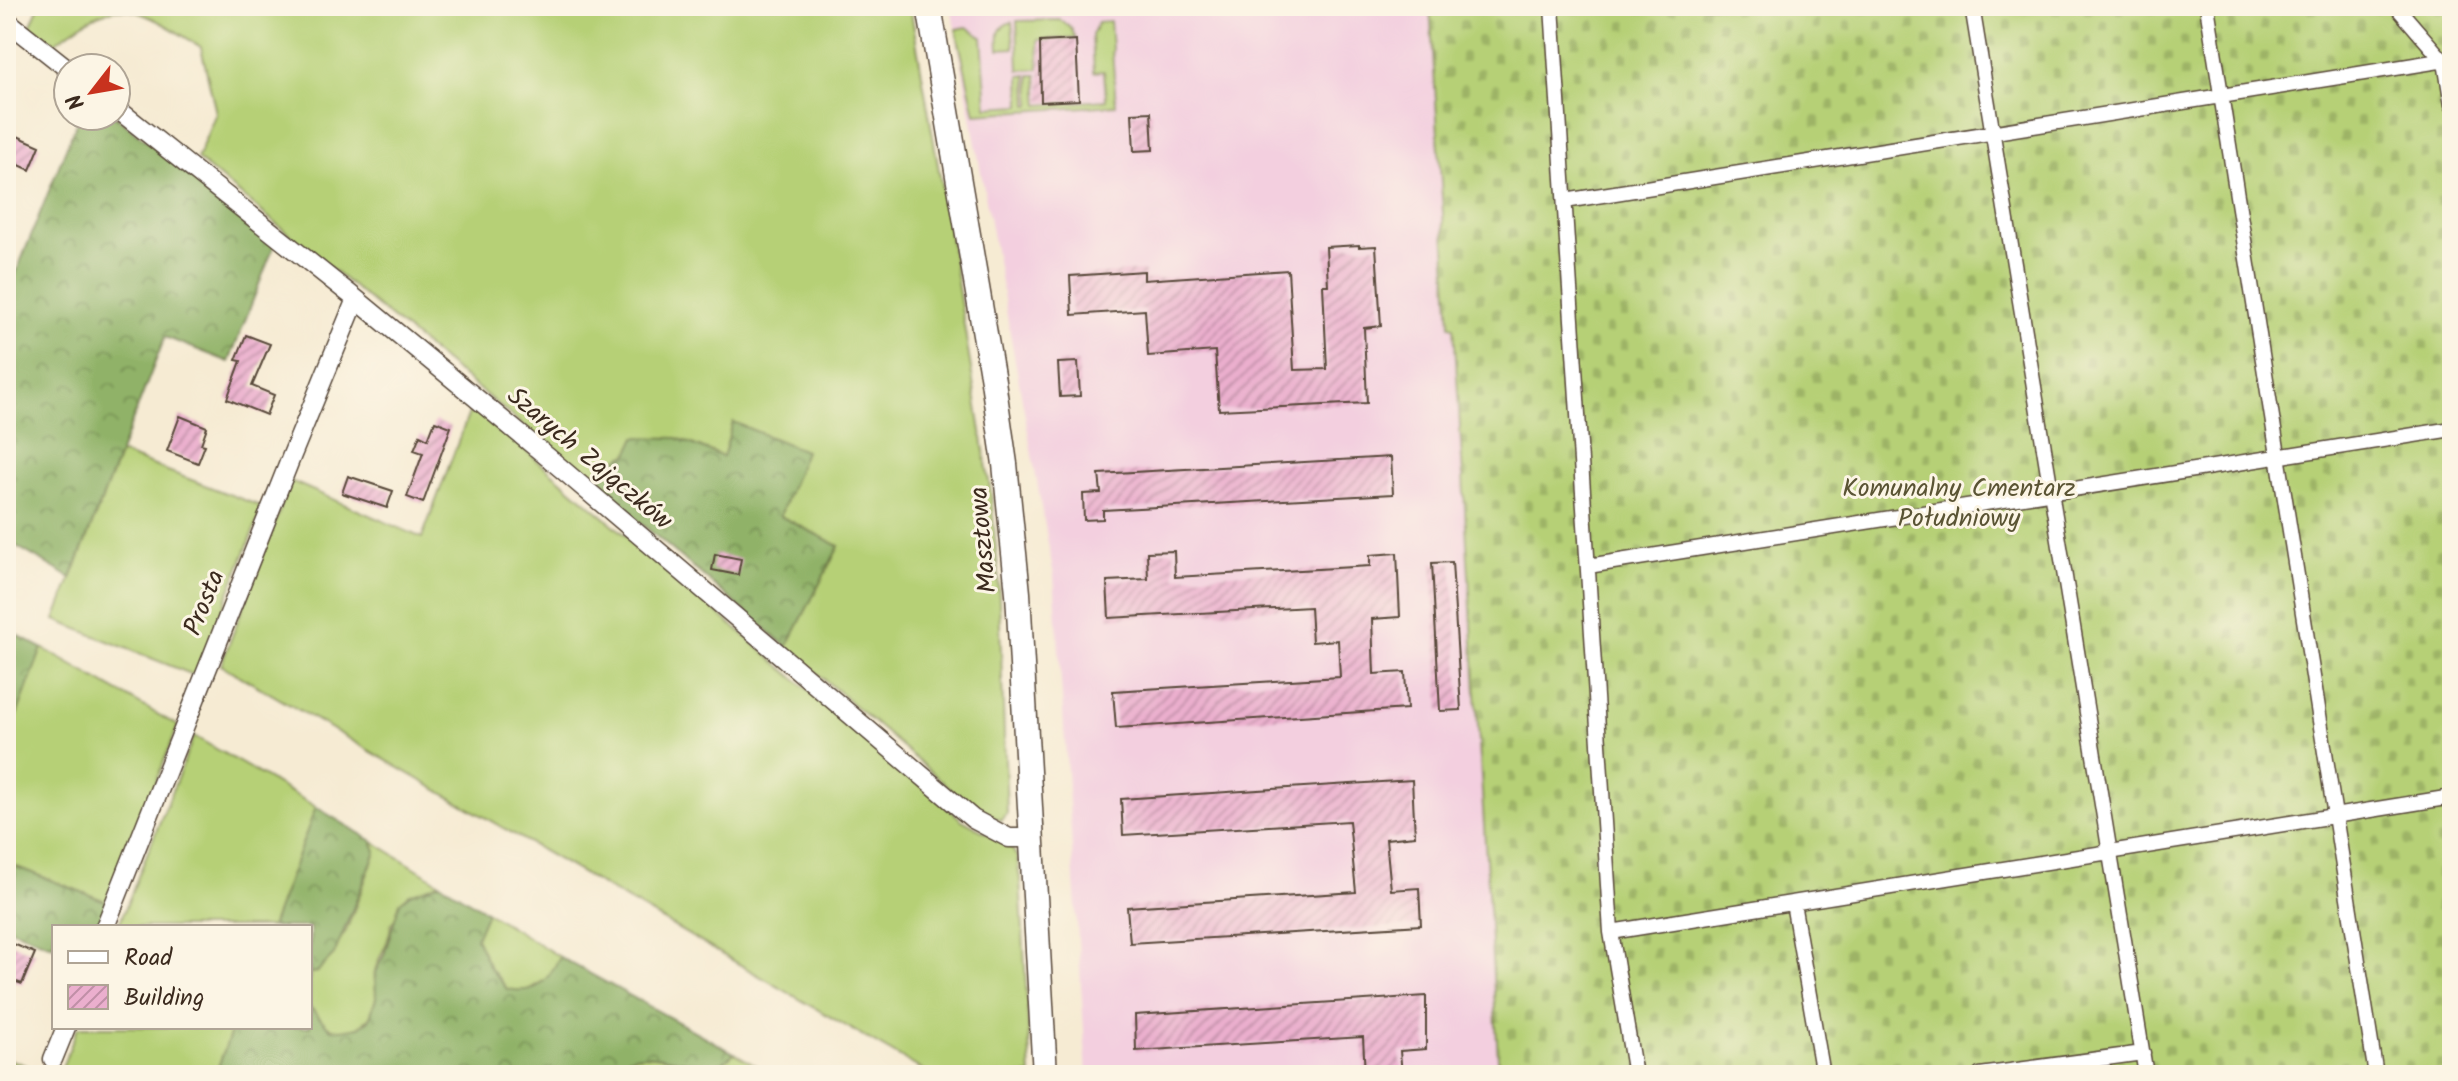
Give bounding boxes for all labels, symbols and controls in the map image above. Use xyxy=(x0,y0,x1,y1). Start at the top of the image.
north arrow xyxy=(52,52,132,132)
text: N xyxy=(58,86,96,116)
street label: Szarych Zajączków xyxy=(497,377,682,542)
park label: Komunalny Cmentarz Południowy xyxy=(1842,468,2076,540)
street label: Masztowa xyxy=(958,485,1010,595)
street label: Prosta xyxy=(173,564,237,642)
legend xyxy=(52,925,312,1029)
text: Road xyxy=(124,939,173,978)
text: Building xyxy=(124,979,204,1018)

